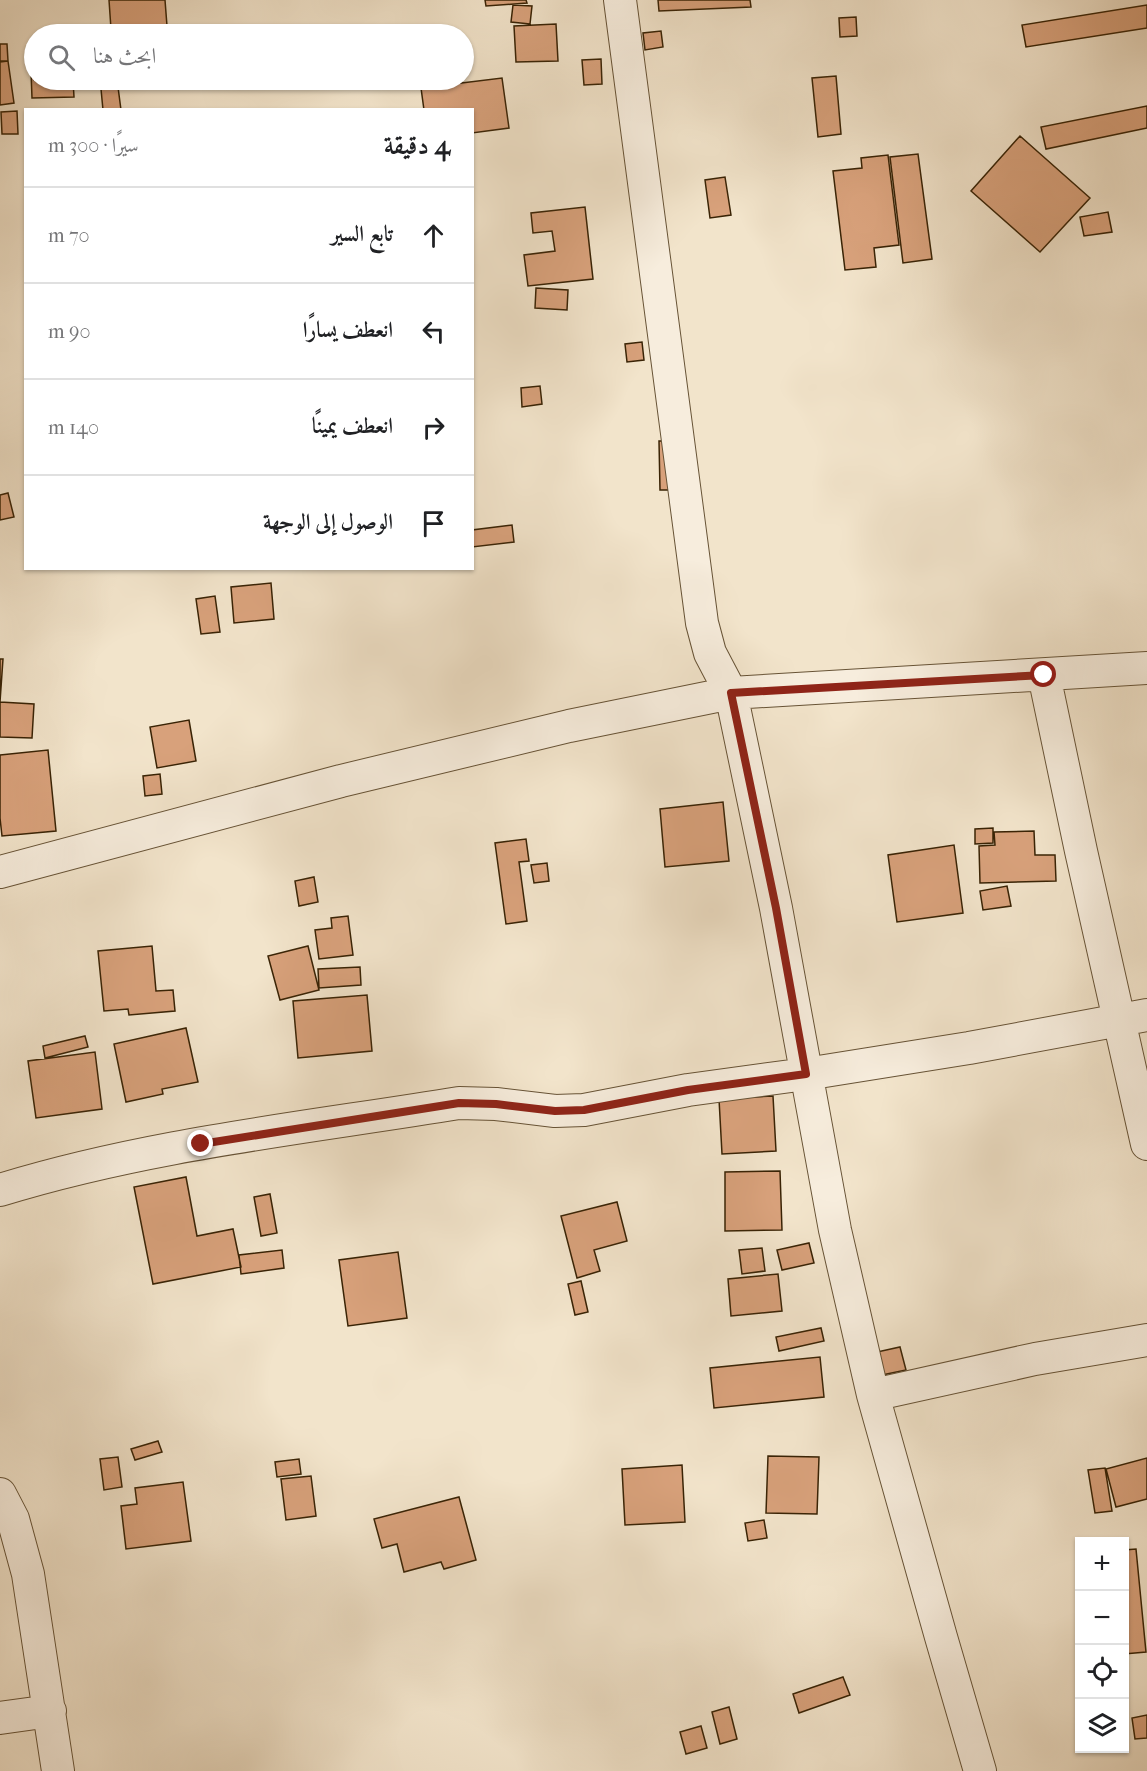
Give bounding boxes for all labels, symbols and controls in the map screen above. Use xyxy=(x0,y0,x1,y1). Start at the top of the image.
search box xyxy=(24,24,474,90)
icon: search xyxy=(45,41,78,74)
text: ابحث هنا xyxy=(93,43,156,69)
text: 4 دقيقة xyxy=(384,130,450,161)
text: سيرًا · 300 m xyxy=(48,134,139,157)
icon: ahead xyxy=(417,219,450,252)
text: تابع السير xyxy=(331,221,393,247)
text: 70 m xyxy=(48,224,90,247)
icon: left xyxy=(417,315,450,348)
text: انعطف يسارًا xyxy=(303,317,393,343)
text: 90 m xyxy=(48,320,90,343)
icon: right xyxy=(417,411,450,444)
text: انعطف يمينًا xyxy=(312,413,393,439)
text: 140 m xyxy=(48,416,99,439)
icon: arrive xyxy=(417,507,450,540)
text: الوصول إلى الوجهة xyxy=(263,509,393,535)
route start xyxy=(1030,661,1056,687)
route end xyxy=(187,1130,213,1156)
map controls xyxy=(1075,1537,1129,1753)
button: + xyxy=(1075,1537,1129,1591)
button: − xyxy=(1075,1591,1129,1645)
button: locate xyxy=(1075,1645,1129,1699)
button: layers xyxy=(1075,1699,1129,1753)

